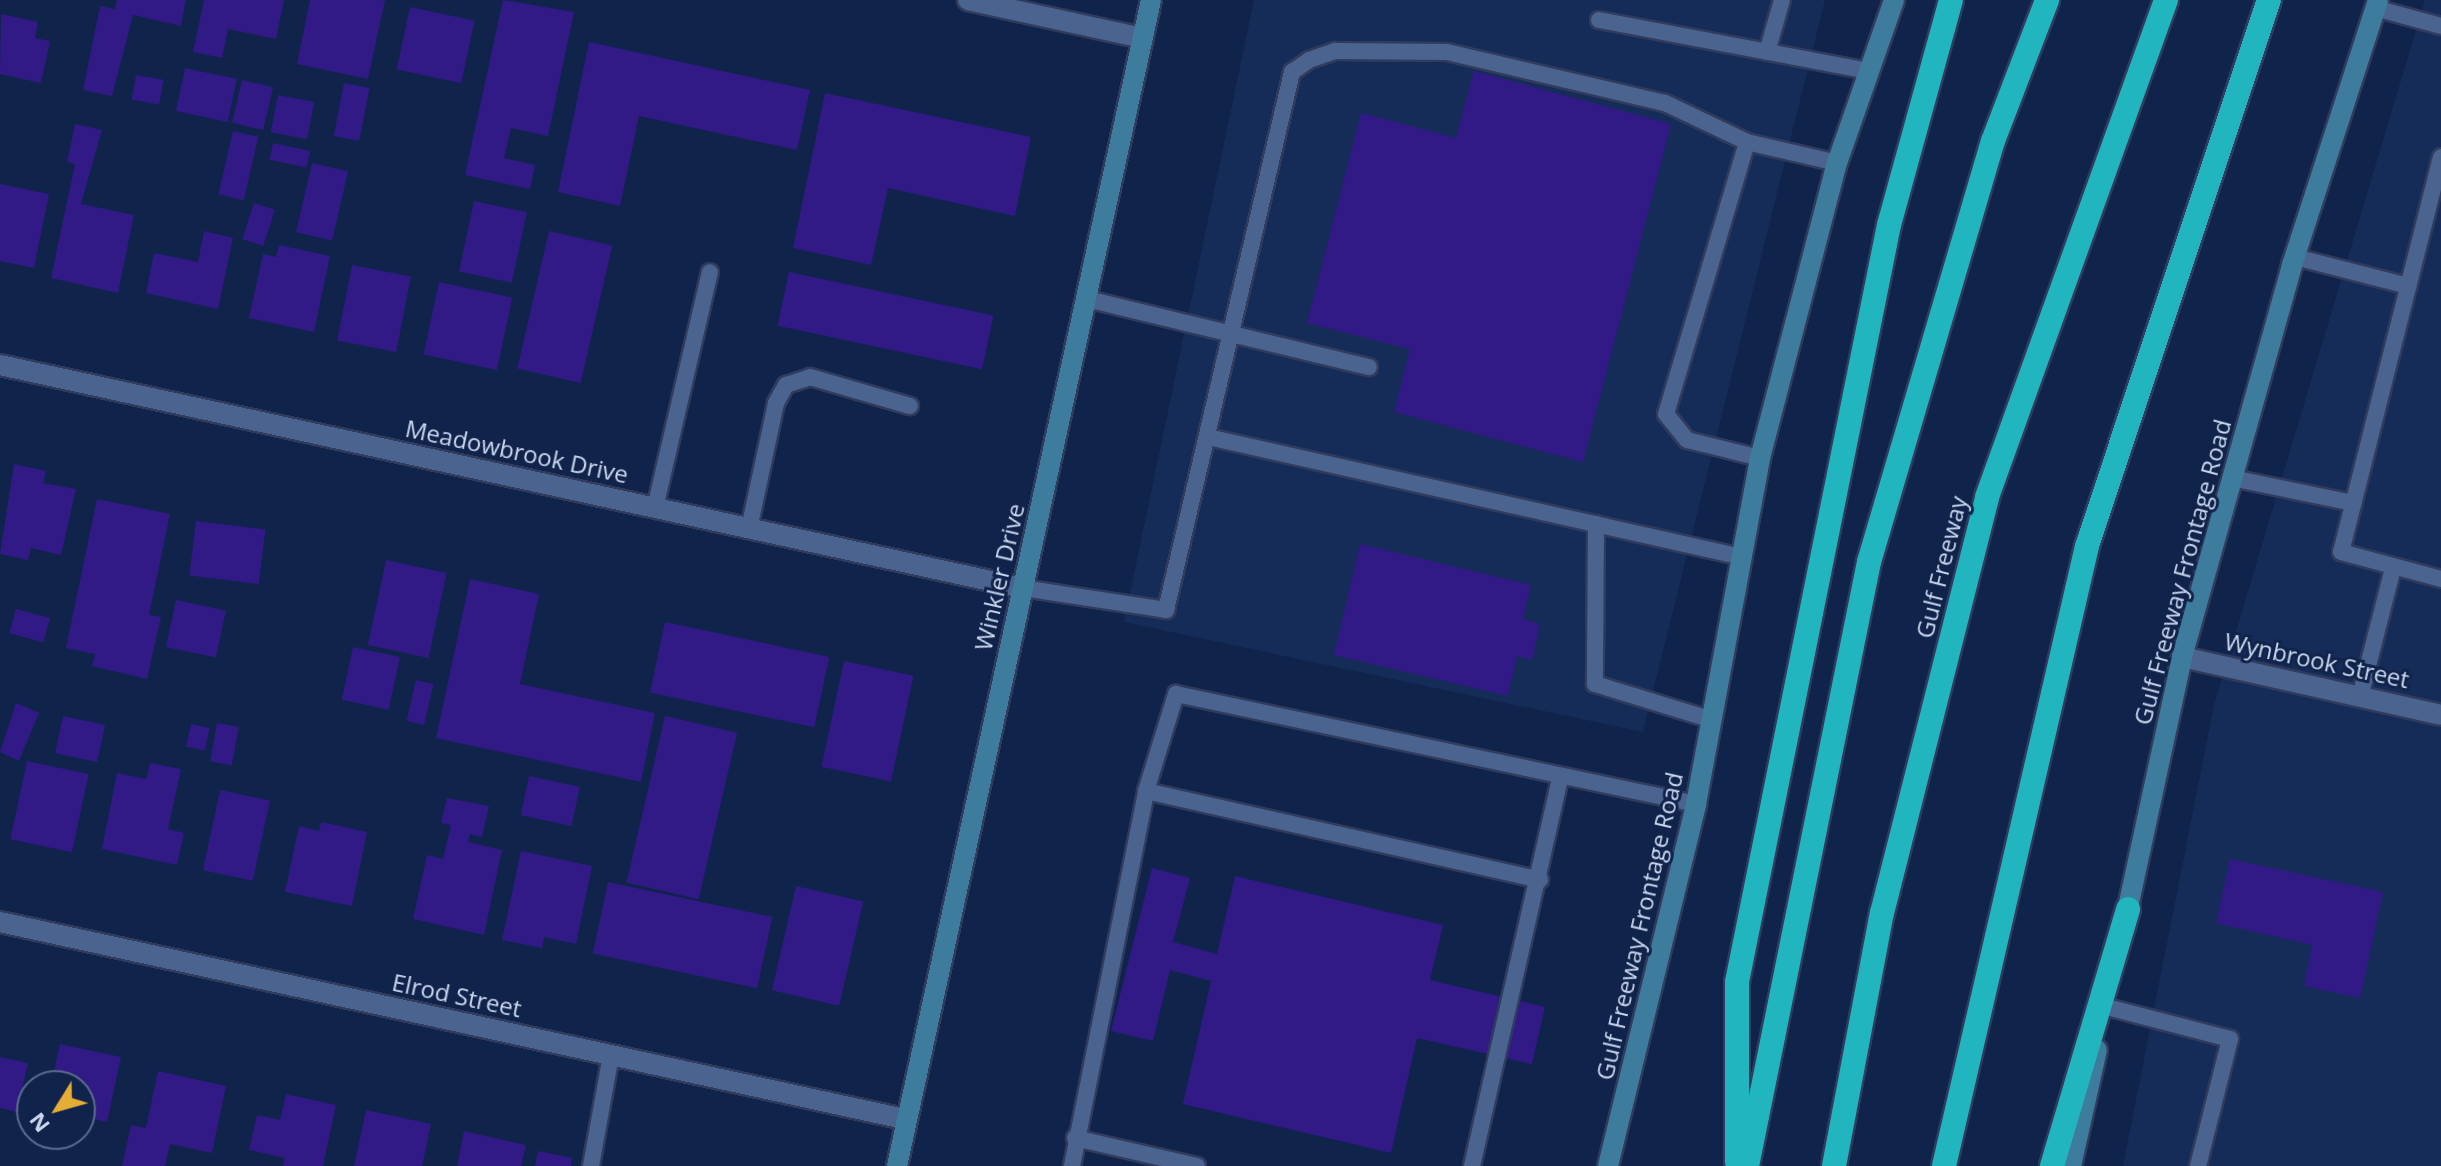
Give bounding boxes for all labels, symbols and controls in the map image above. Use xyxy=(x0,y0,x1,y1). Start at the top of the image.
street label: Meadowbrook Drive xyxy=(403,413,631,489)
street label: Gulf Freeway Frontage Road xyxy=(2127,416,2237,728)
street label: Gulf Freeway xyxy=(1909,493,1973,641)
street label: Winkler Drive xyxy=(968,501,1030,653)
street label: Wynbrook Street xyxy=(2222,626,2412,694)
street label: Gulf Freeway Frontage Road xyxy=(1590,769,1688,1083)
street label: Elrod Street xyxy=(390,967,524,1023)
north arrow xyxy=(16,1070,96,1150)
text: N xyxy=(21,1107,56,1139)

